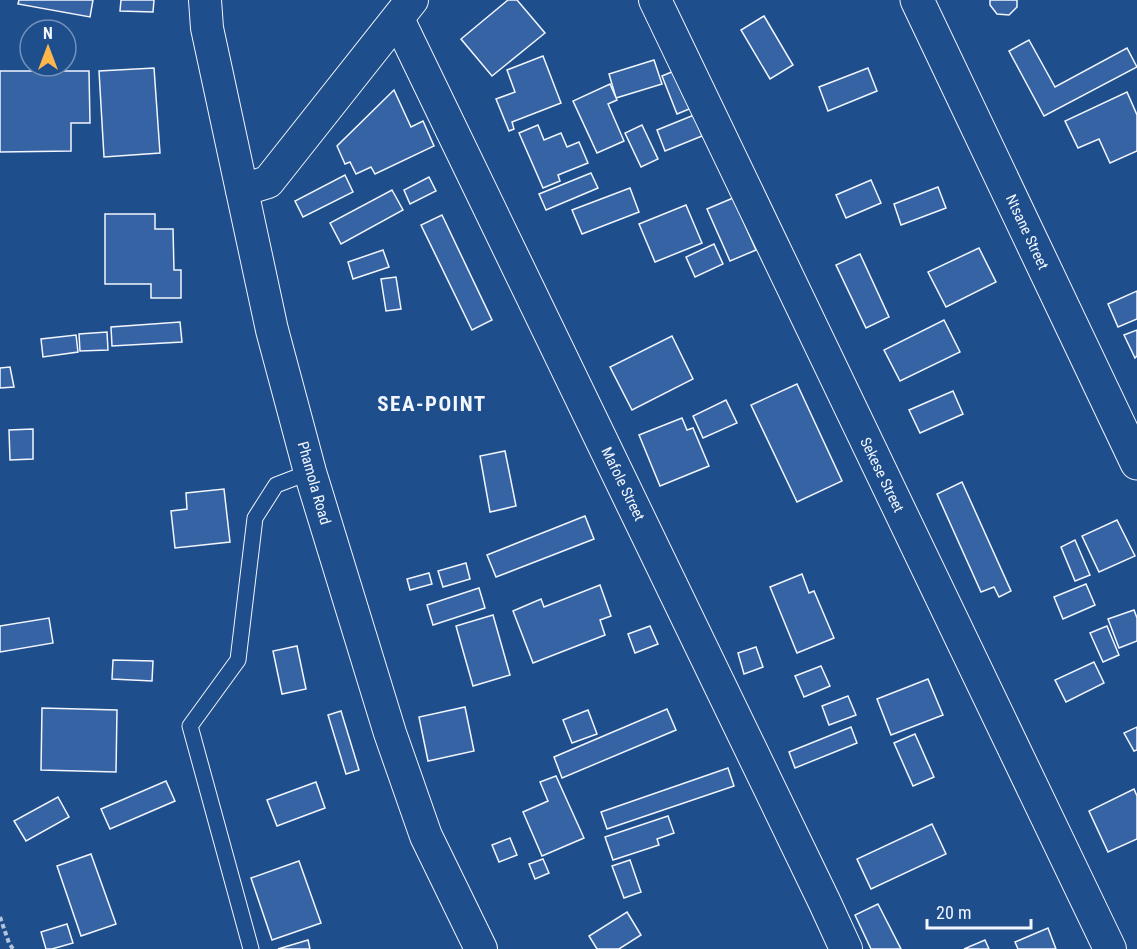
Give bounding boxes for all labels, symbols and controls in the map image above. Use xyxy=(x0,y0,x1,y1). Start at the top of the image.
north arrow xyxy=(18,18,78,78)
text: N xyxy=(43,24,53,43)
street label: Ntsane Street xyxy=(1002,192,1052,272)
district label: SEA-POINT xyxy=(377,392,487,416)
street label: Sekese Street xyxy=(856,435,908,515)
street label: Phamola Road xyxy=(294,439,334,527)
street label: Mafole Street xyxy=(597,444,649,524)
scale bar xyxy=(927,892,1030,930)
text: 20 m xyxy=(936,902,971,923)

